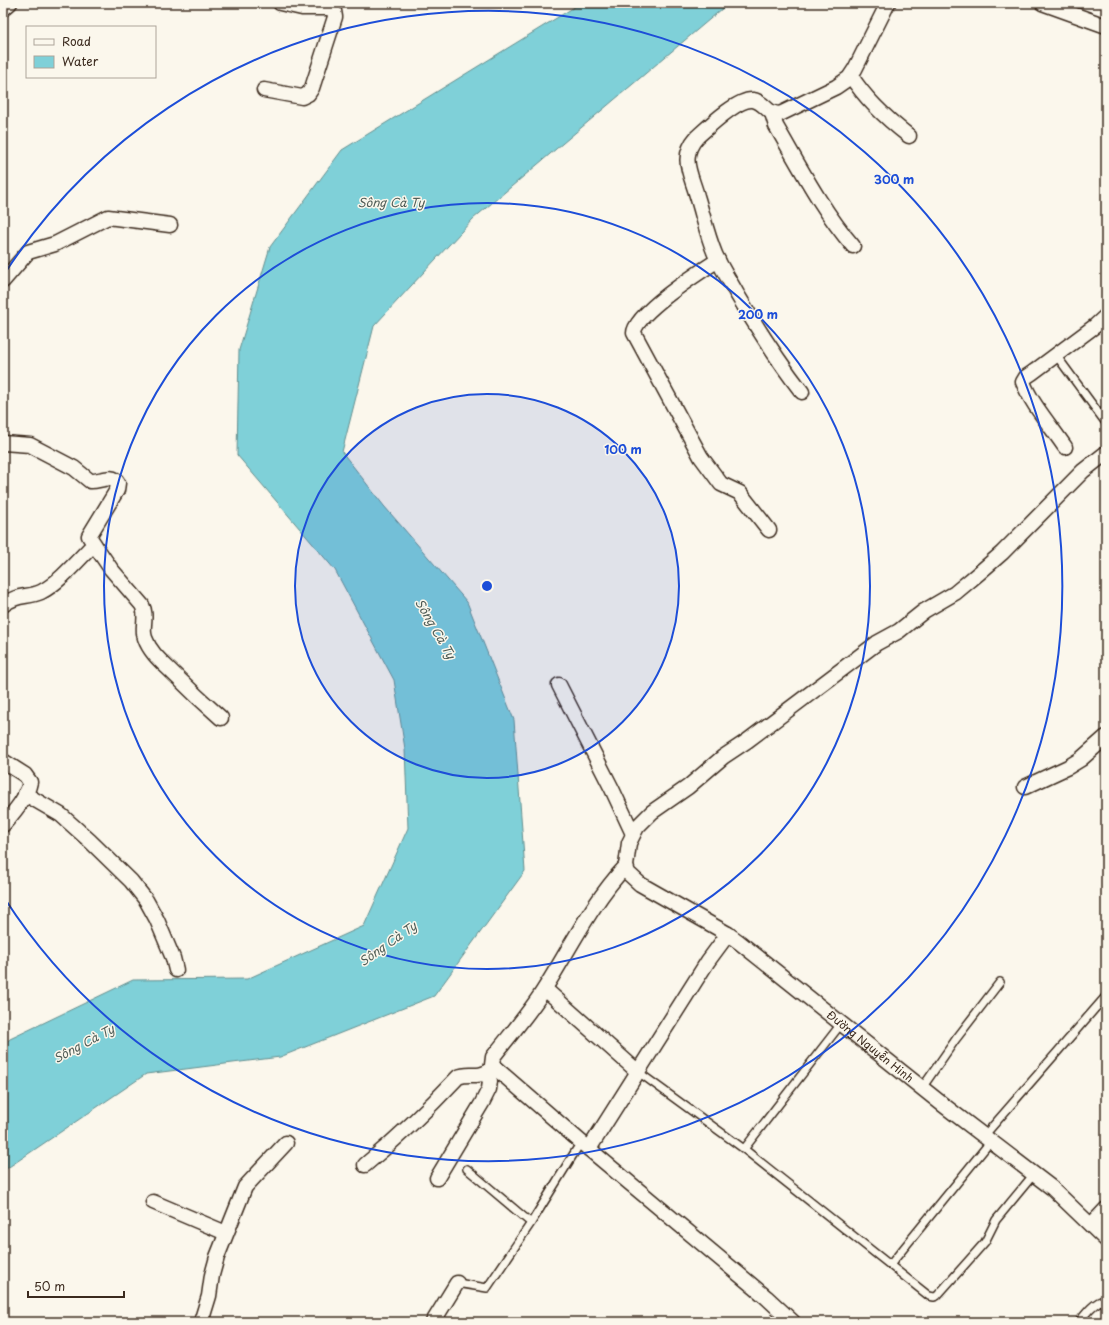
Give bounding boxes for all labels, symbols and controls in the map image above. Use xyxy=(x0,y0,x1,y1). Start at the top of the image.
legend xyxy=(26,26,156,78)
text: Road xyxy=(62,32,91,50)
text: Water xyxy=(62,52,99,70)
text: 300 m xyxy=(874,170,914,188)
water label: Sông Cà Ty xyxy=(358,193,425,211)
text: 200 m xyxy=(738,305,778,323)
text: 100 m xyxy=(604,440,642,458)
centre of rings xyxy=(480,579,494,593)
water label: Sông Cà Ty xyxy=(411,595,461,663)
water label: Sông Cà Ty xyxy=(355,916,421,970)
street label: Đường Nguyễn Hinh xyxy=(823,1006,918,1086)
water label: Sông Cà Ty xyxy=(50,1019,118,1067)
scale bar xyxy=(28,1273,124,1299)
text: 50 m xyxy=(34,1277,65,1295)

